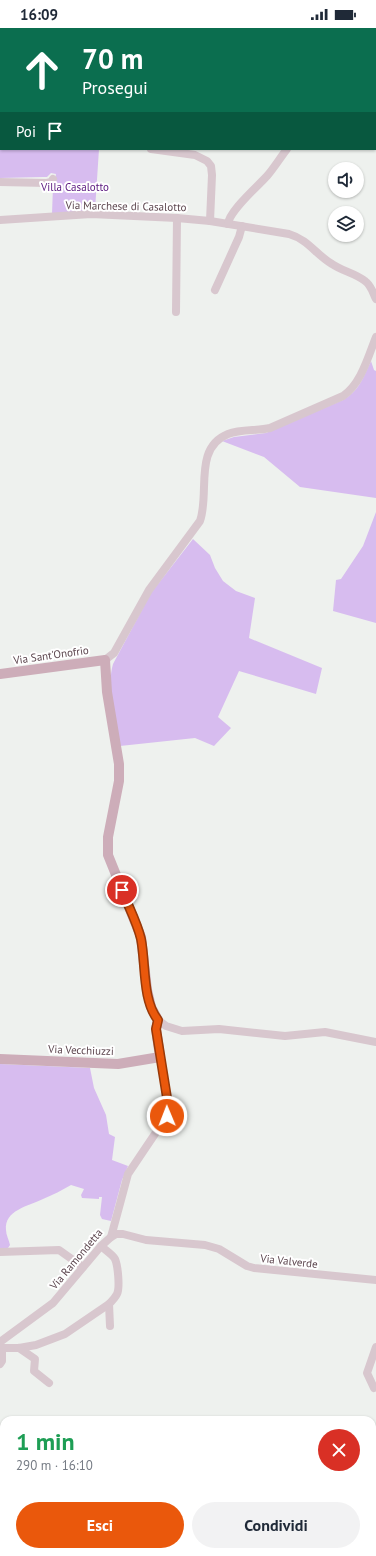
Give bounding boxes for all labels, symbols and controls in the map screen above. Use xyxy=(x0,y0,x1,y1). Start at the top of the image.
text: 16:09 xyxy=(20,5,58,24)
text: 70 m xyxy=(82,40,143,77)
icon: ahead xyxy=(16,44,68,96)
text: Prosegui xyxy=(82,76,148,99)
icon: arrive xyxy=(44,120,66,142)
text: Poi xyxy=(16,122,36,141)
map controls xyxy=(328,162,364,242)
button: sound xyxy=(328,162,364,198)
park label: Villa Casalotto xyxy=(40,180,109,194)
street label: Via Marchese di Casalotto xyxy=(64,198,187,214)
button: layers xyxy=(328,206,364,242)
street label: Via Sant'Onofrio xyxy=(11,643,90,667)
pin xyxy=(105,873,139,907)
icon: arrive xyxy=(111,879,133,901)
street label: Via Vecchiuzzi xyxy=(47,1042,114,1058)
position arrow xyxy=(146,1095,188,1137)
street label: Via Ramondetta xyxy=(46,1226,105,1293)
street label: Via Valverde xyxy=(259,1251,319,1271)
text: 1 min xyxy=(16,1426,75,1457)
button: close xyxy=(318,1429,360,1471)
text: 290 m · 16:10 xyxy=(16,1457,93,1474)
button: Esci xyxy=(16,1502,184,1548)
button: Condividi xyxy=(192,1502,360,1548)

